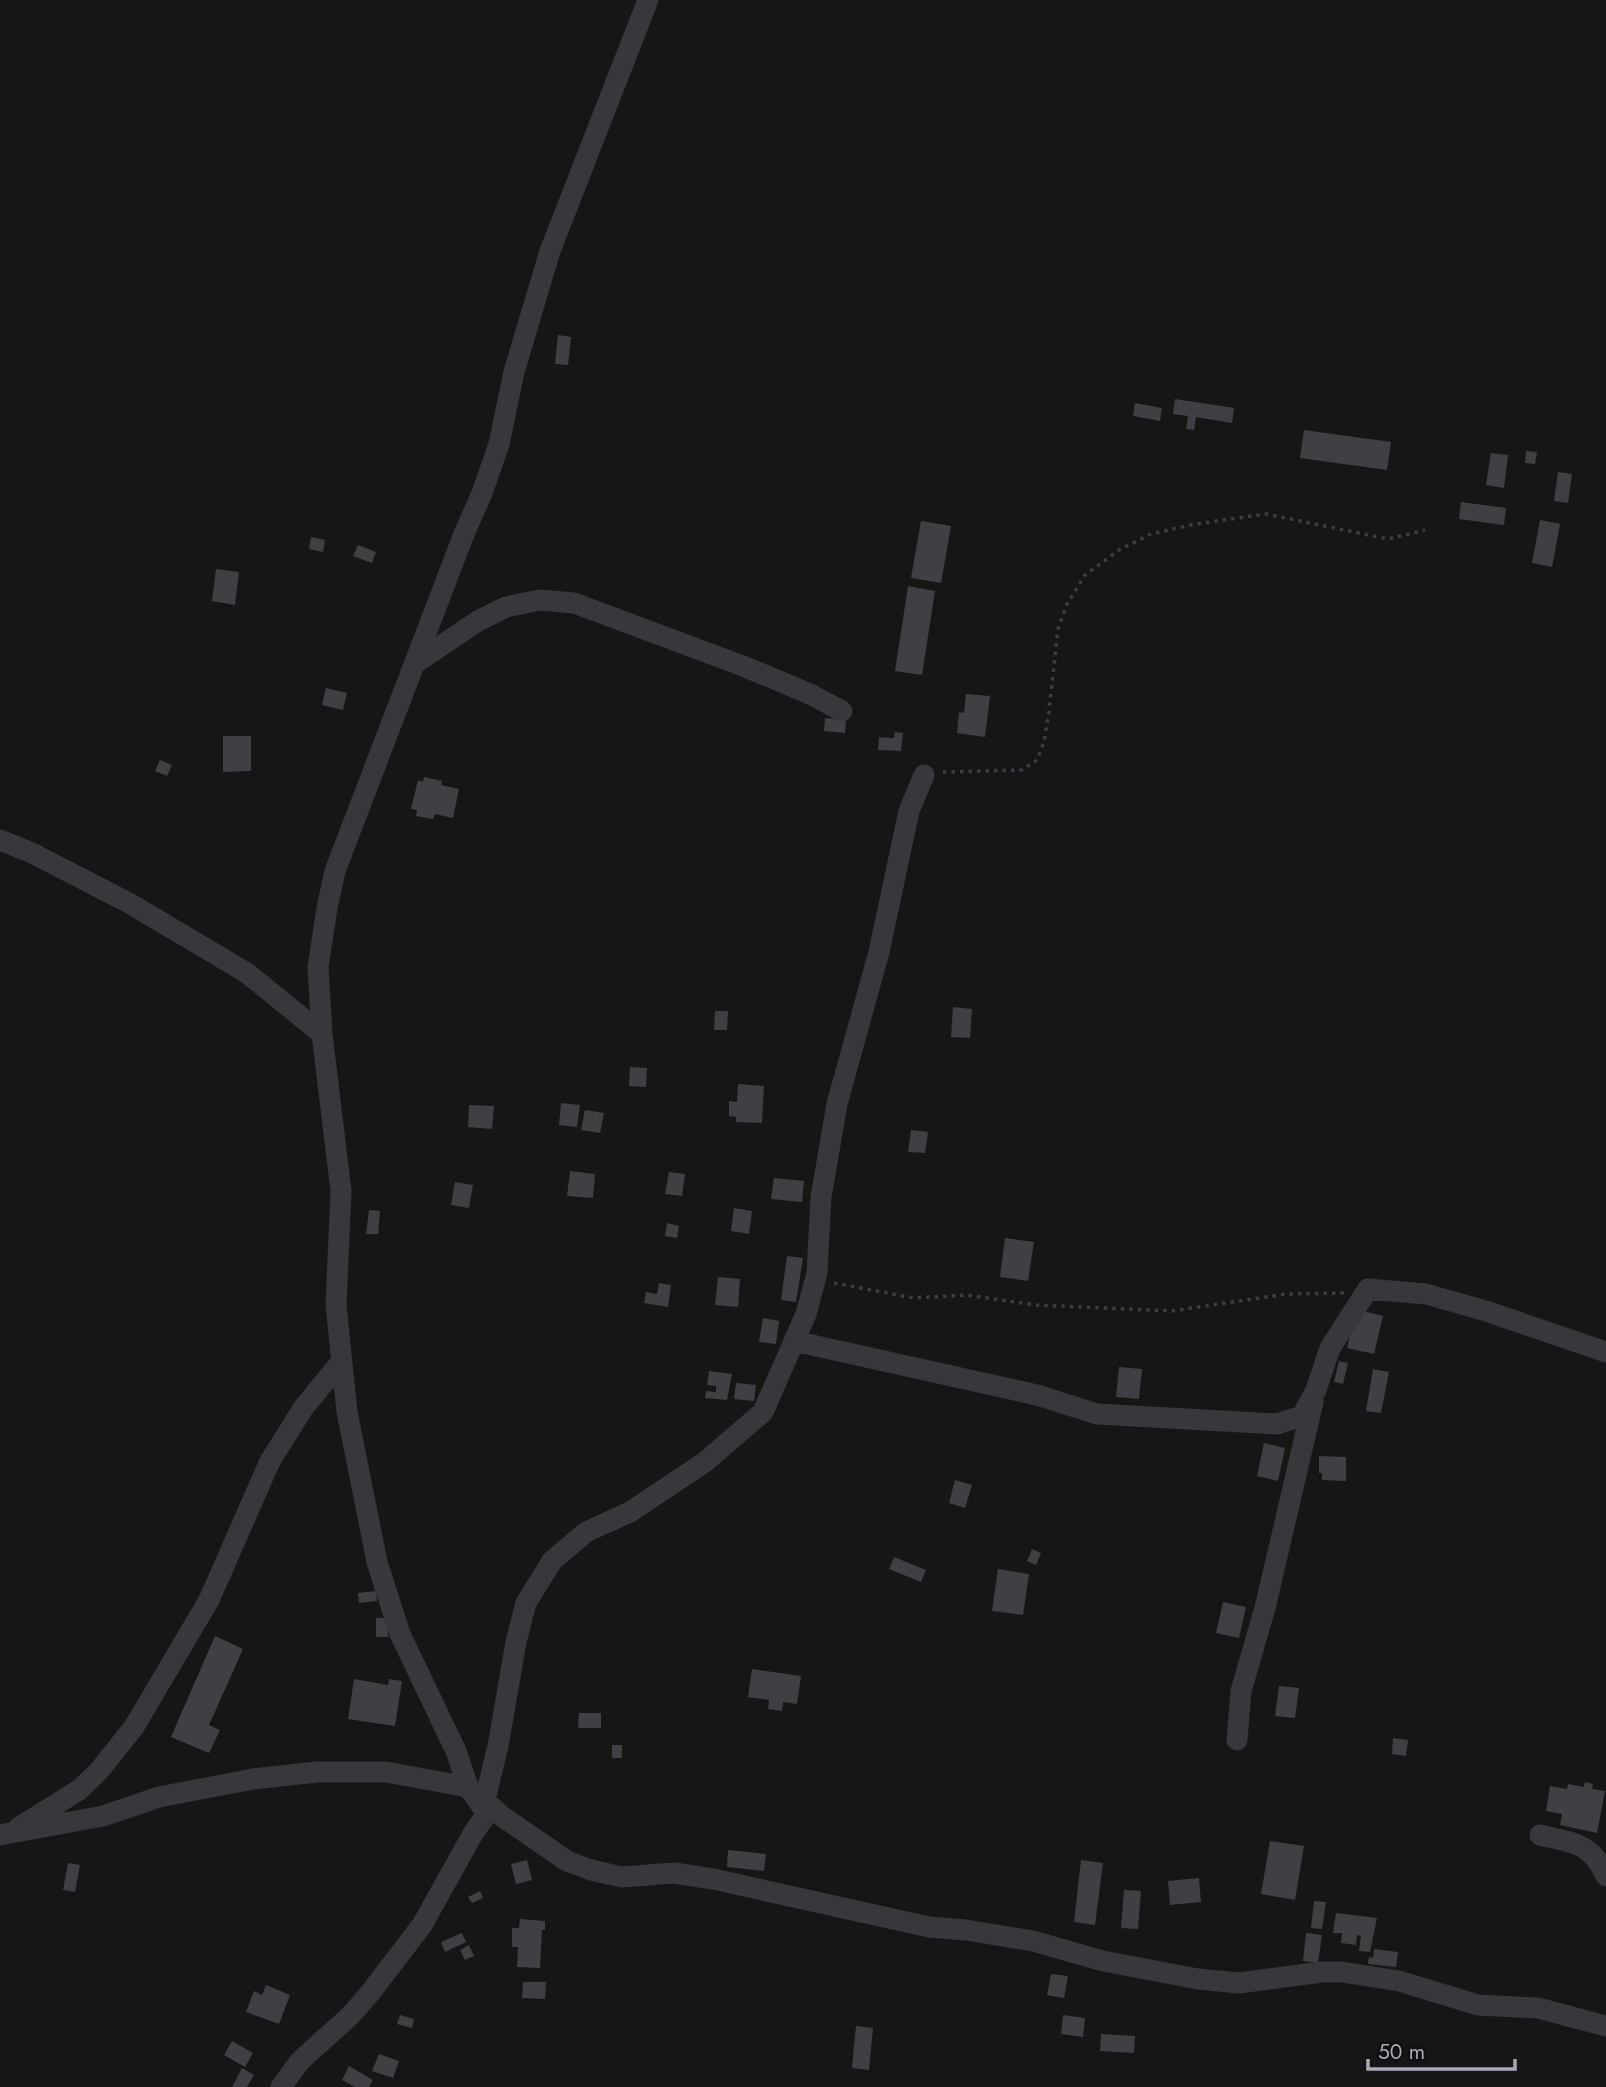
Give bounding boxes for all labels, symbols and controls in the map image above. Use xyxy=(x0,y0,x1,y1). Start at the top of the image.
scale bar xyxy=(1368,2028,1515,2072)
text: 50 m xyxy=(1378,2037,1425,2067)

